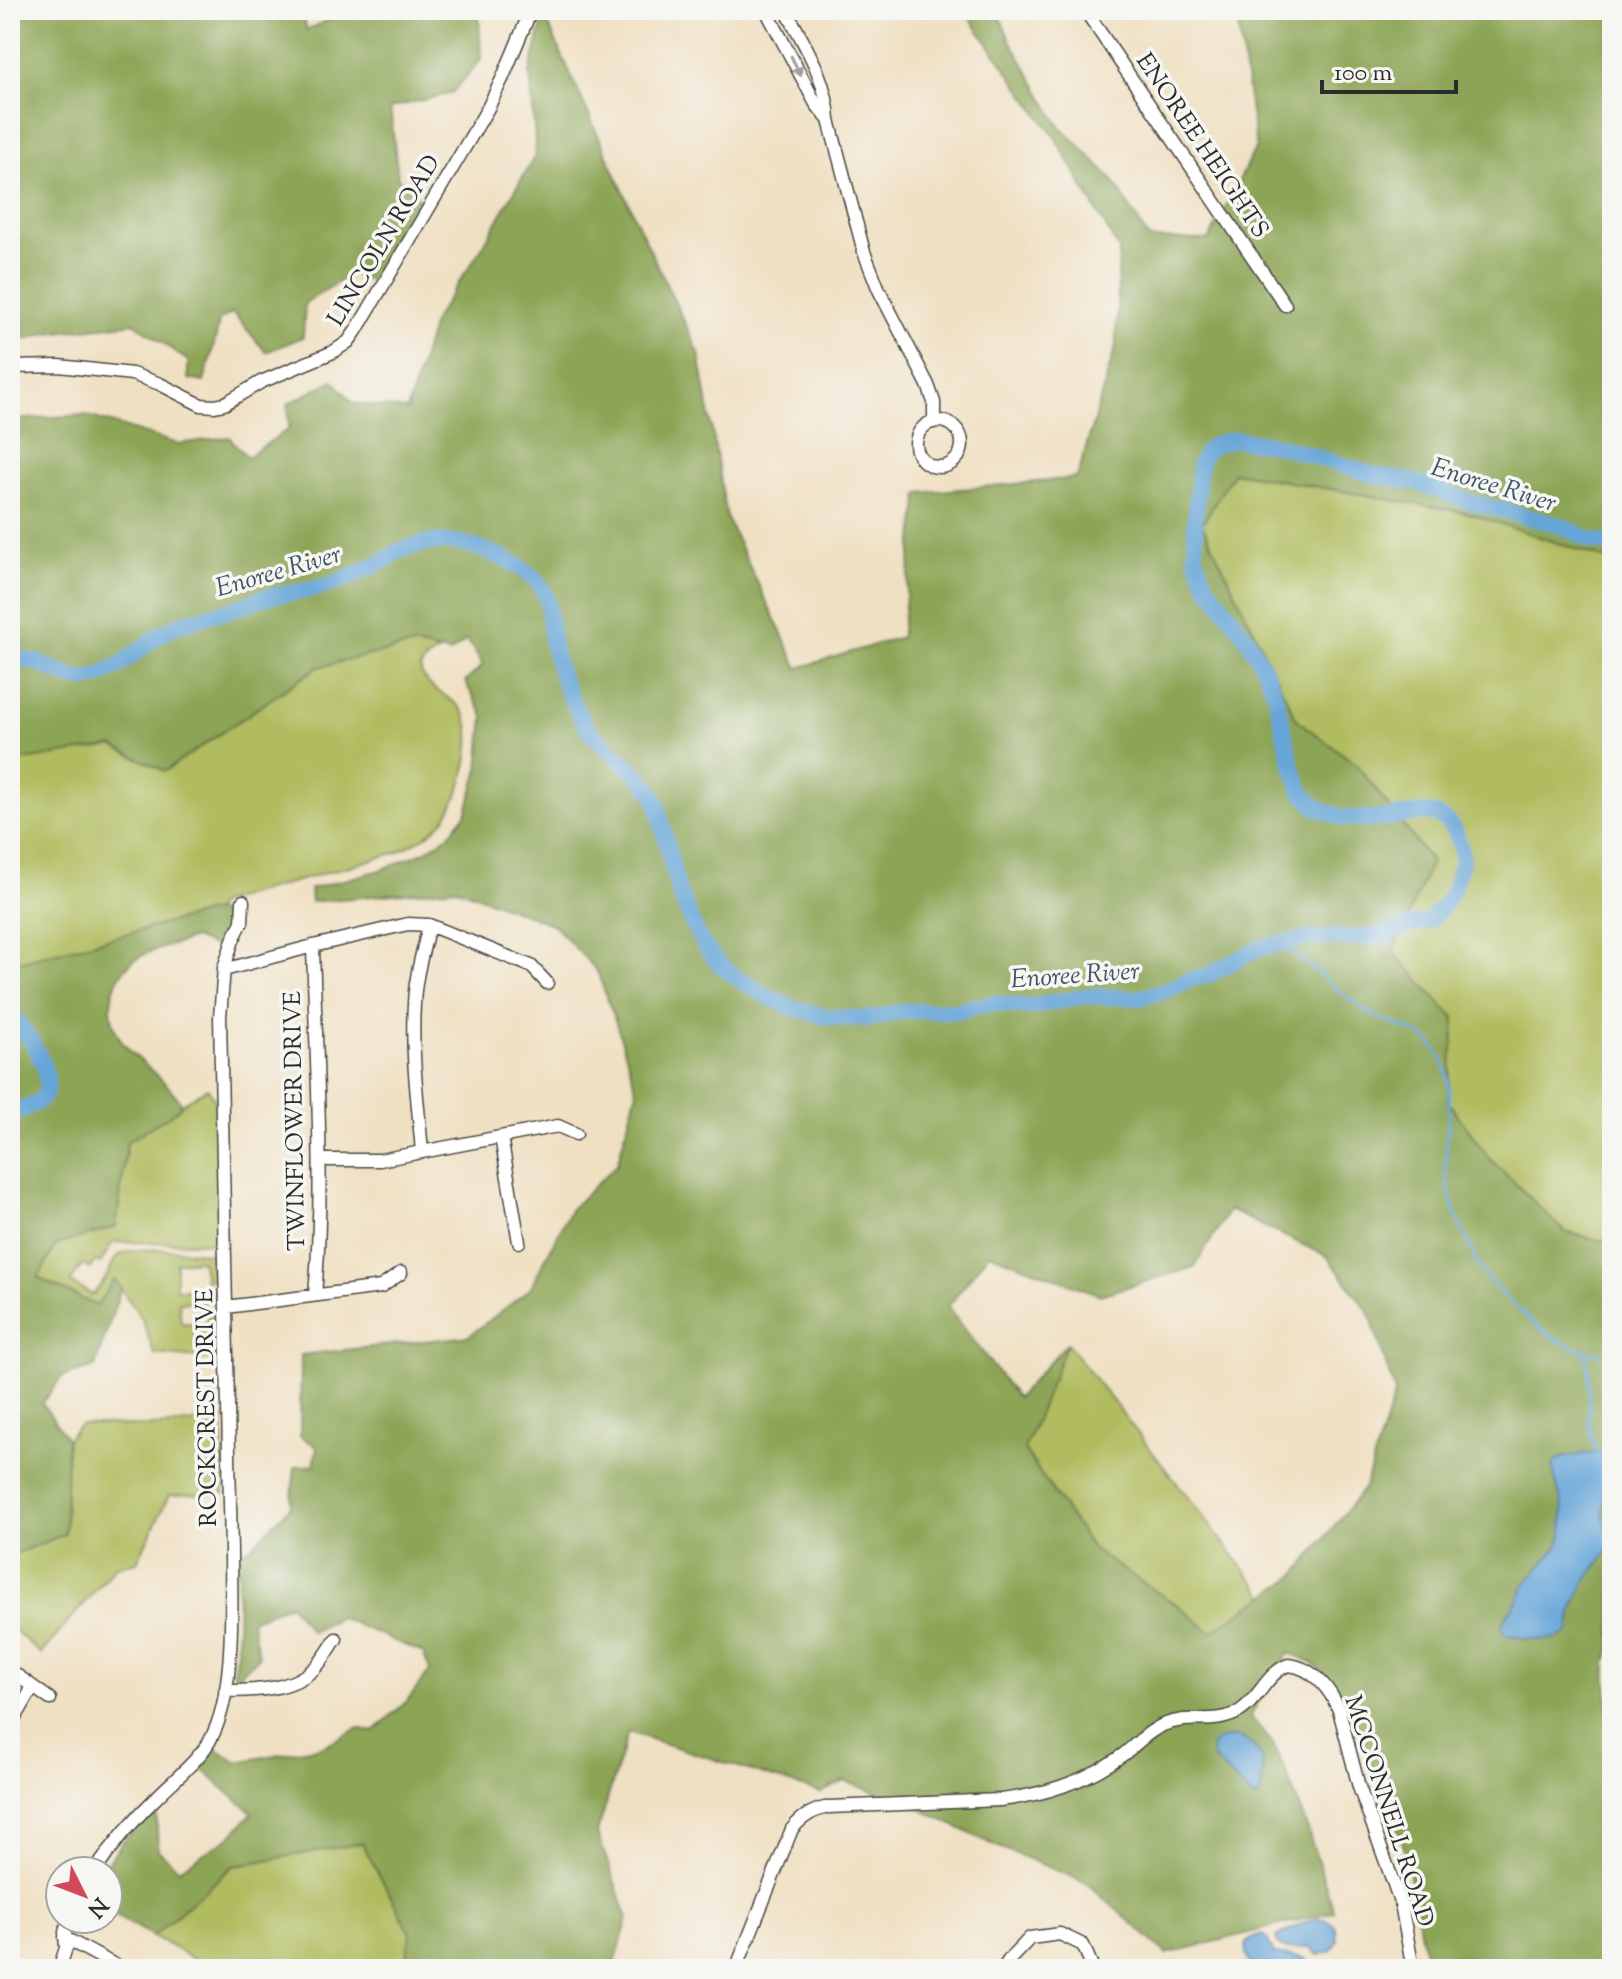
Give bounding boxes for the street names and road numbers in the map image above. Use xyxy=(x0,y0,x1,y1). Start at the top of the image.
street label: ENOREE HEIGHTS xyxy=(1127,47,1276,245)
street label: LINCOLN ROAD xyxy=(320,149,449,333)
street label: TWINFLOWER DRIVE xyxy=(277,990,315,1251)
street label: ROCKCREST DRIVE xyxy=(189,1288,227,1527)
street label: MCCONNELL ROAD xyxy=(1335,1691,1442,1932)

